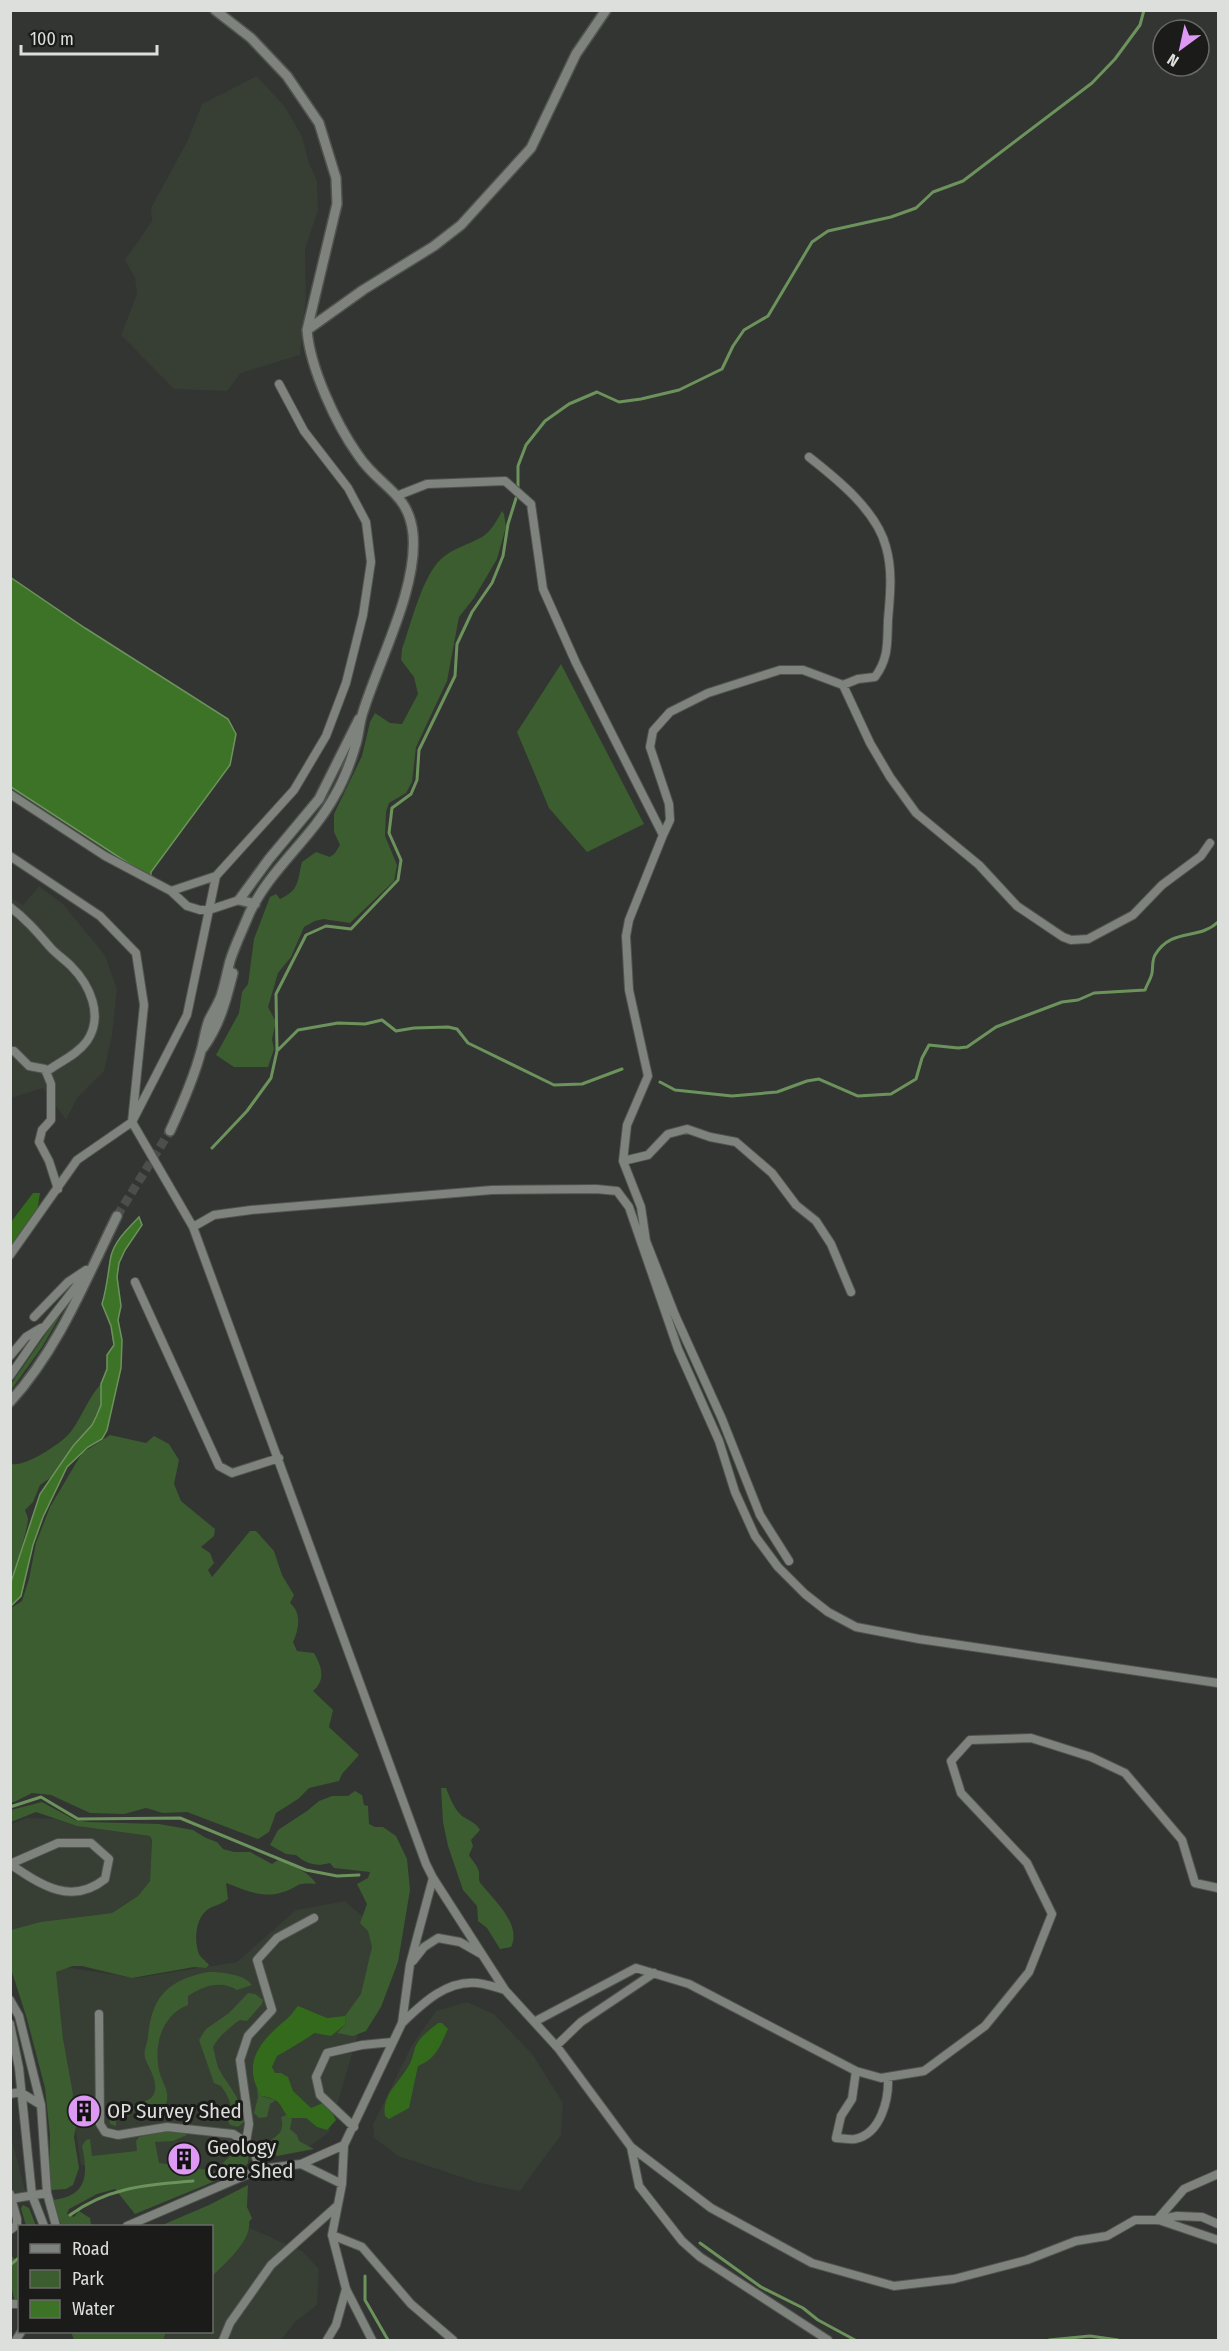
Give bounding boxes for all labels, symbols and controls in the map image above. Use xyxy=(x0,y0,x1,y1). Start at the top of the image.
scale bar xyxy=(21,18,158,56)
north arrow xyxy=(1151,18,1211,78)
text: 100 m xyxy=(30,28,74,50)
text: N xyxy=(1164,50,1182,71)
building icon: OP Survey Shed xyxy=(66,2093,102,2129)
place label: OP Survey Shed xyxy=(107,2098,242,2124)
place label: Geology Core Shed xyxy=(207,2134,293,2184)
building icon: Geology Core Shed xyxy=(166,2141,202,2177)
legend xyxy=(18,2225,213,2333)
text: Road xyxy=(72,2238,109,2260)
text: Park xyxy=(72,2268,105,2290)
text: Water xyxy=(72,2298,115,2320)

